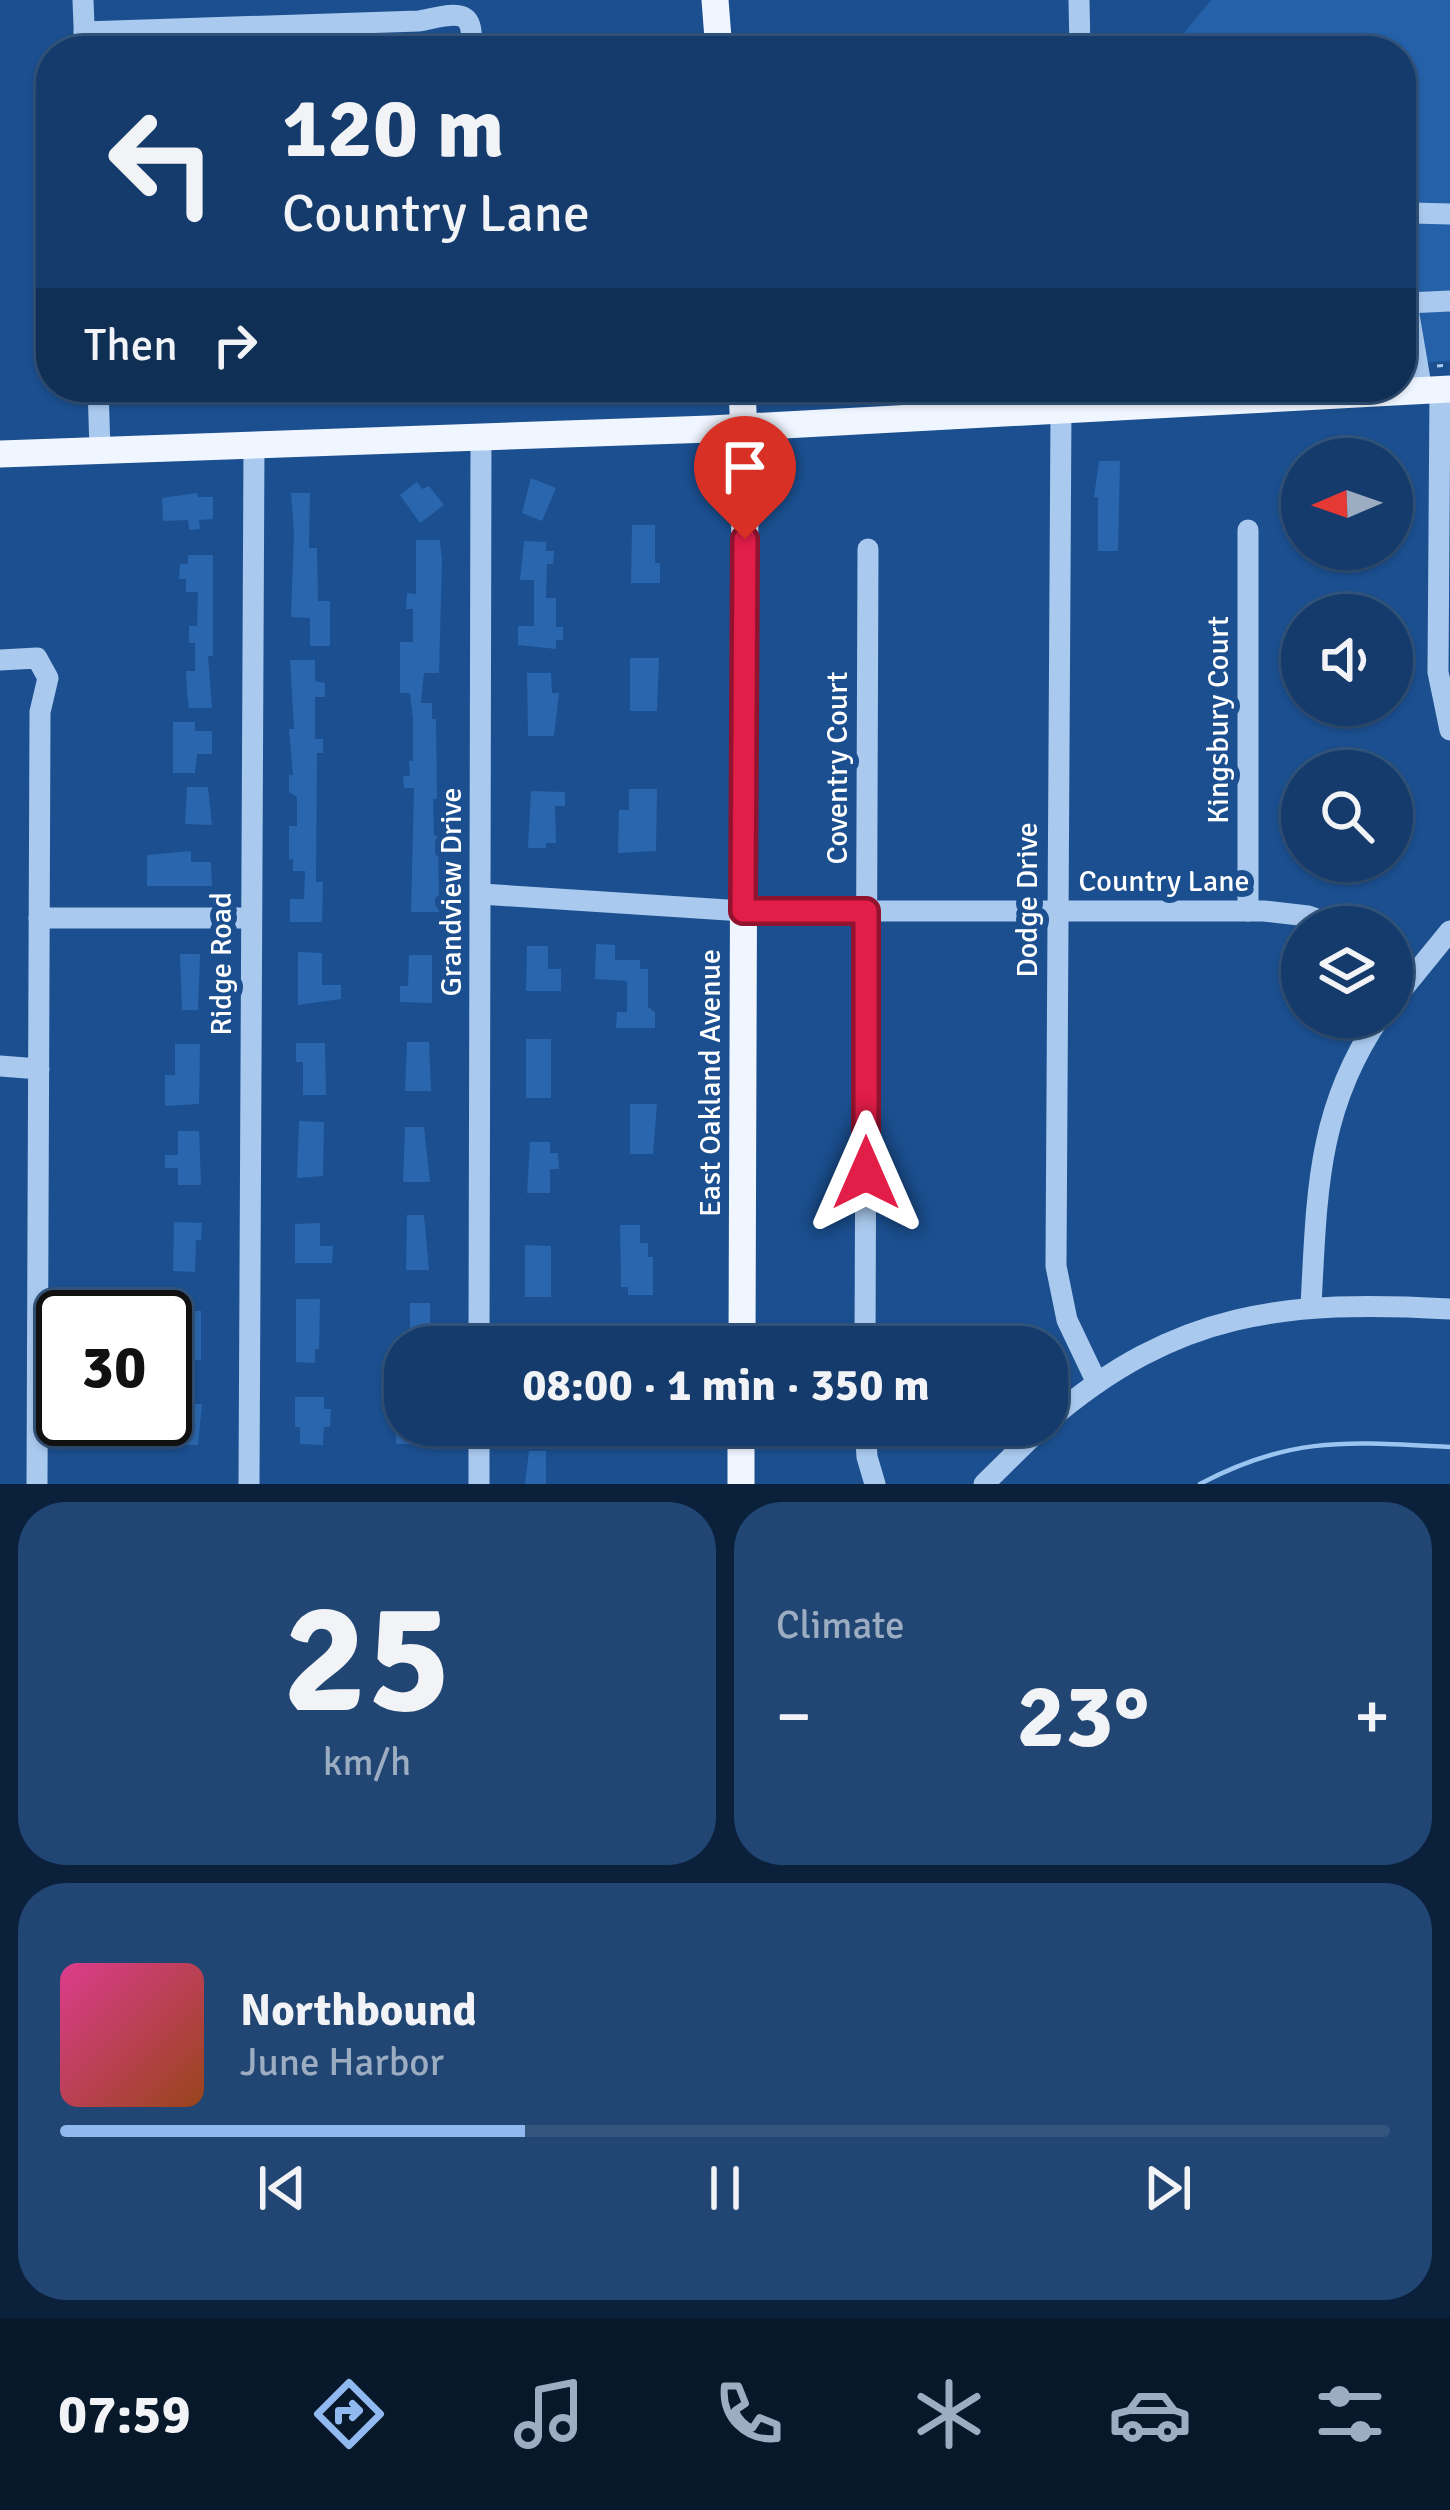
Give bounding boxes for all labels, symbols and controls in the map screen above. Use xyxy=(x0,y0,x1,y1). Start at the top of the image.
text: 120 m xyxy=(282,77,504,181)
icon: left xyxy=(84,84,240,240)
text: Country Lane xyxy=(282,180,590,247)
icon: right xyxy=(202,312,268,378)
text: Then xyxy=(84,318,178,373)
pin xyxy=(694,416,796,539)
icon: arrive xyxy=(712,434,778,500)
north arrow xyxy=(1281,438,1413,570)
map controls xyxy=(1281,438,1413,1038)
button: sound xyxy=(1281,594,1413,726)
street label: Kingsbury Court xyxy=(1200,616,1237,824)
street label: Coventry Court xyxy=(819,672,856,864)
button: search xyxy=(1281,750,1413,882)
street label: Grandview Drive xyxy=(433,787,470,997)
street label: Dodge Drive xyxy=(1009,822,1046,978)
street label: Country Lane xyxy=(1078,863,1250,900)
street label: Ridge Road xyxy=(203,892,240,1036)
button: layers xyxy=(1281,906,1413,1038)
street label: East Oakland Avenue xyxy=(692,949,729,1217)
position arrow xyxy=(803,1110,929,1236)
speed limit sign: 30 xyxy=(36,1290,192,1446)
text: 08:00 · 1 min · 350 m xyxy=(522,1358,930,1413)
text: 25 xyxy=(283,1563,451,1756)
text: Climate xyxy=(776,1601,905,1649)
text: 23° xyxy=(1016,1661,1150,1772)
text: − xyxy=(776,1676,812,1757)
text: + xyxy=(1354,1676,1390,1757)
text: km/h xyxy=(323,1738,411,1786)
text: Northbound xyxy=(240,1983,477,2038)
text: June Harbor xyxy=(240,2038,444,2086)
icon: previous xyxy=(249,2155,315,2221)
icon: pause xyxy=(692,2155,758,2221)
icon: next xyxy=(1135,2155,1201,2221)
icon: directions xyxy=(307,2372,391,2456)
icon: music xyxy=(507,2372,591,2456)
icon: phone xyxy=(707,2372,791,2456)
icon: climate xyxy=(907,2372,991,2456)
icon: car xyxy=(1108,2372,1192,2456)
icon: filters xyxy=(1308,2372,1392,2456)
text: 07:59 xyxy=(58,2381,191,2448)

